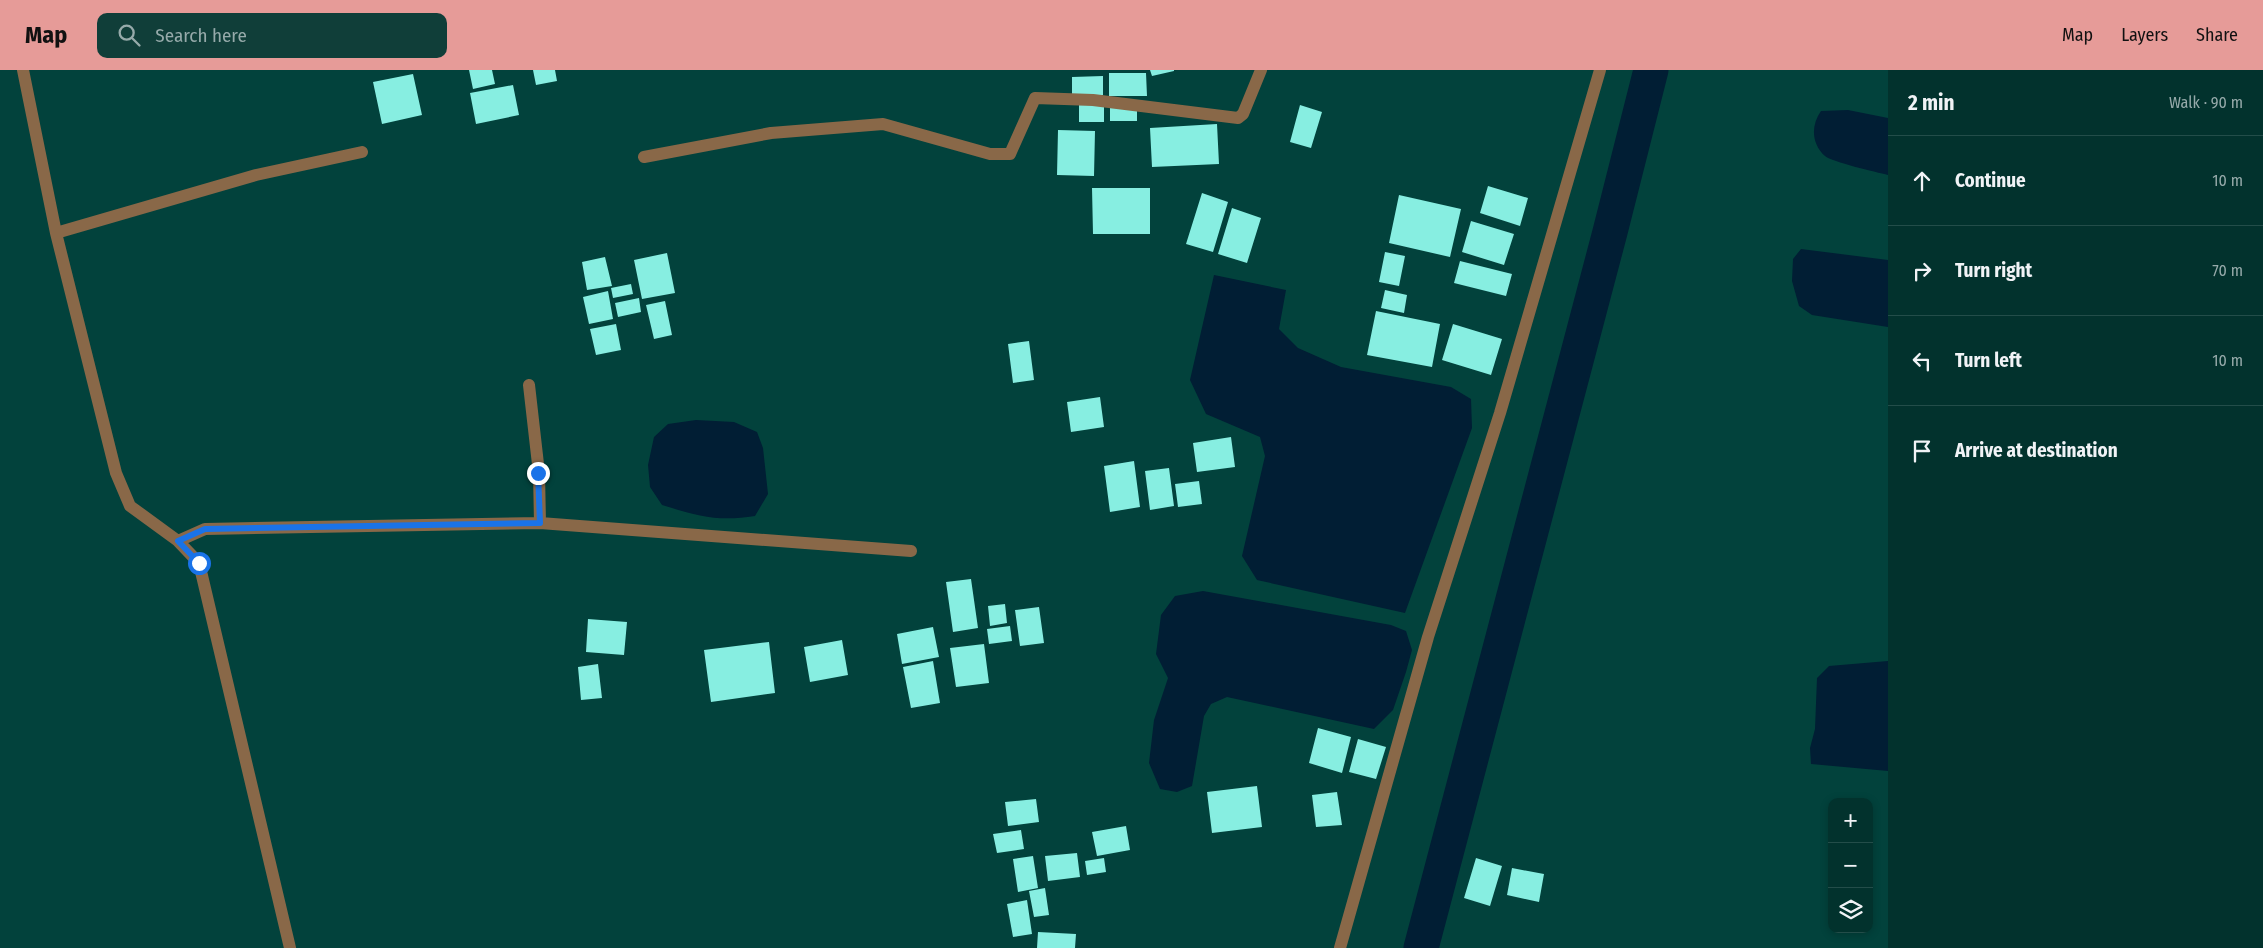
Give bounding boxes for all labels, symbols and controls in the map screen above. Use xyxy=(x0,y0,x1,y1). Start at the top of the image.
search box xyxy=(97,13,447,58)
text: Map xyxy=(25,21,67,49)
icon: search xyxy=(115,21,143,49)
text: Search here xyxy=(155,24,247,47)
text: Map xyxy=(2062,24,2093,46)
text: Layers xyxy=(2121,24,2168,46)
text: Share xyxy=(2196,24,2238,46)
text: 2 min xyxy=(1908,90,1955,116)
text: Walk · 90 m xyxy=(2169,93,2243,112)
icon: ahead xyxy=(1908,167,1936,195)
text: Continue xyxy=(1955,169,2026,192)
text: 10 m xyxy=(2212,171,2243,190)
icon: right xyxy=(1908,257,1936,285)
text: Turn right xyxy=(1955,259,2032,282)
text: 70 m xyxy=(2212,261,2243,280)
icon: left xyxy=(1908,347,1936,375)
text: Turn left xyxy=(1955,349,2022,372)
text: 10 m xyxy=(2212,351,2243,370)
icon: arrive xyxy=(1908,437,1936,465)
text: Arrive at destination xyxy=(1955,439,2118,462)
route end xyxy=(527,462,550,485)
route start xyxy=(188,552,211,575)
map controls xyxy=(1828,798,1873,933)
button: + xyxy=(1828,798,1873,843)
button: − xyxy=(1828,843,1873,888)
button: layers xyxy=(1828,888,1873,933)

